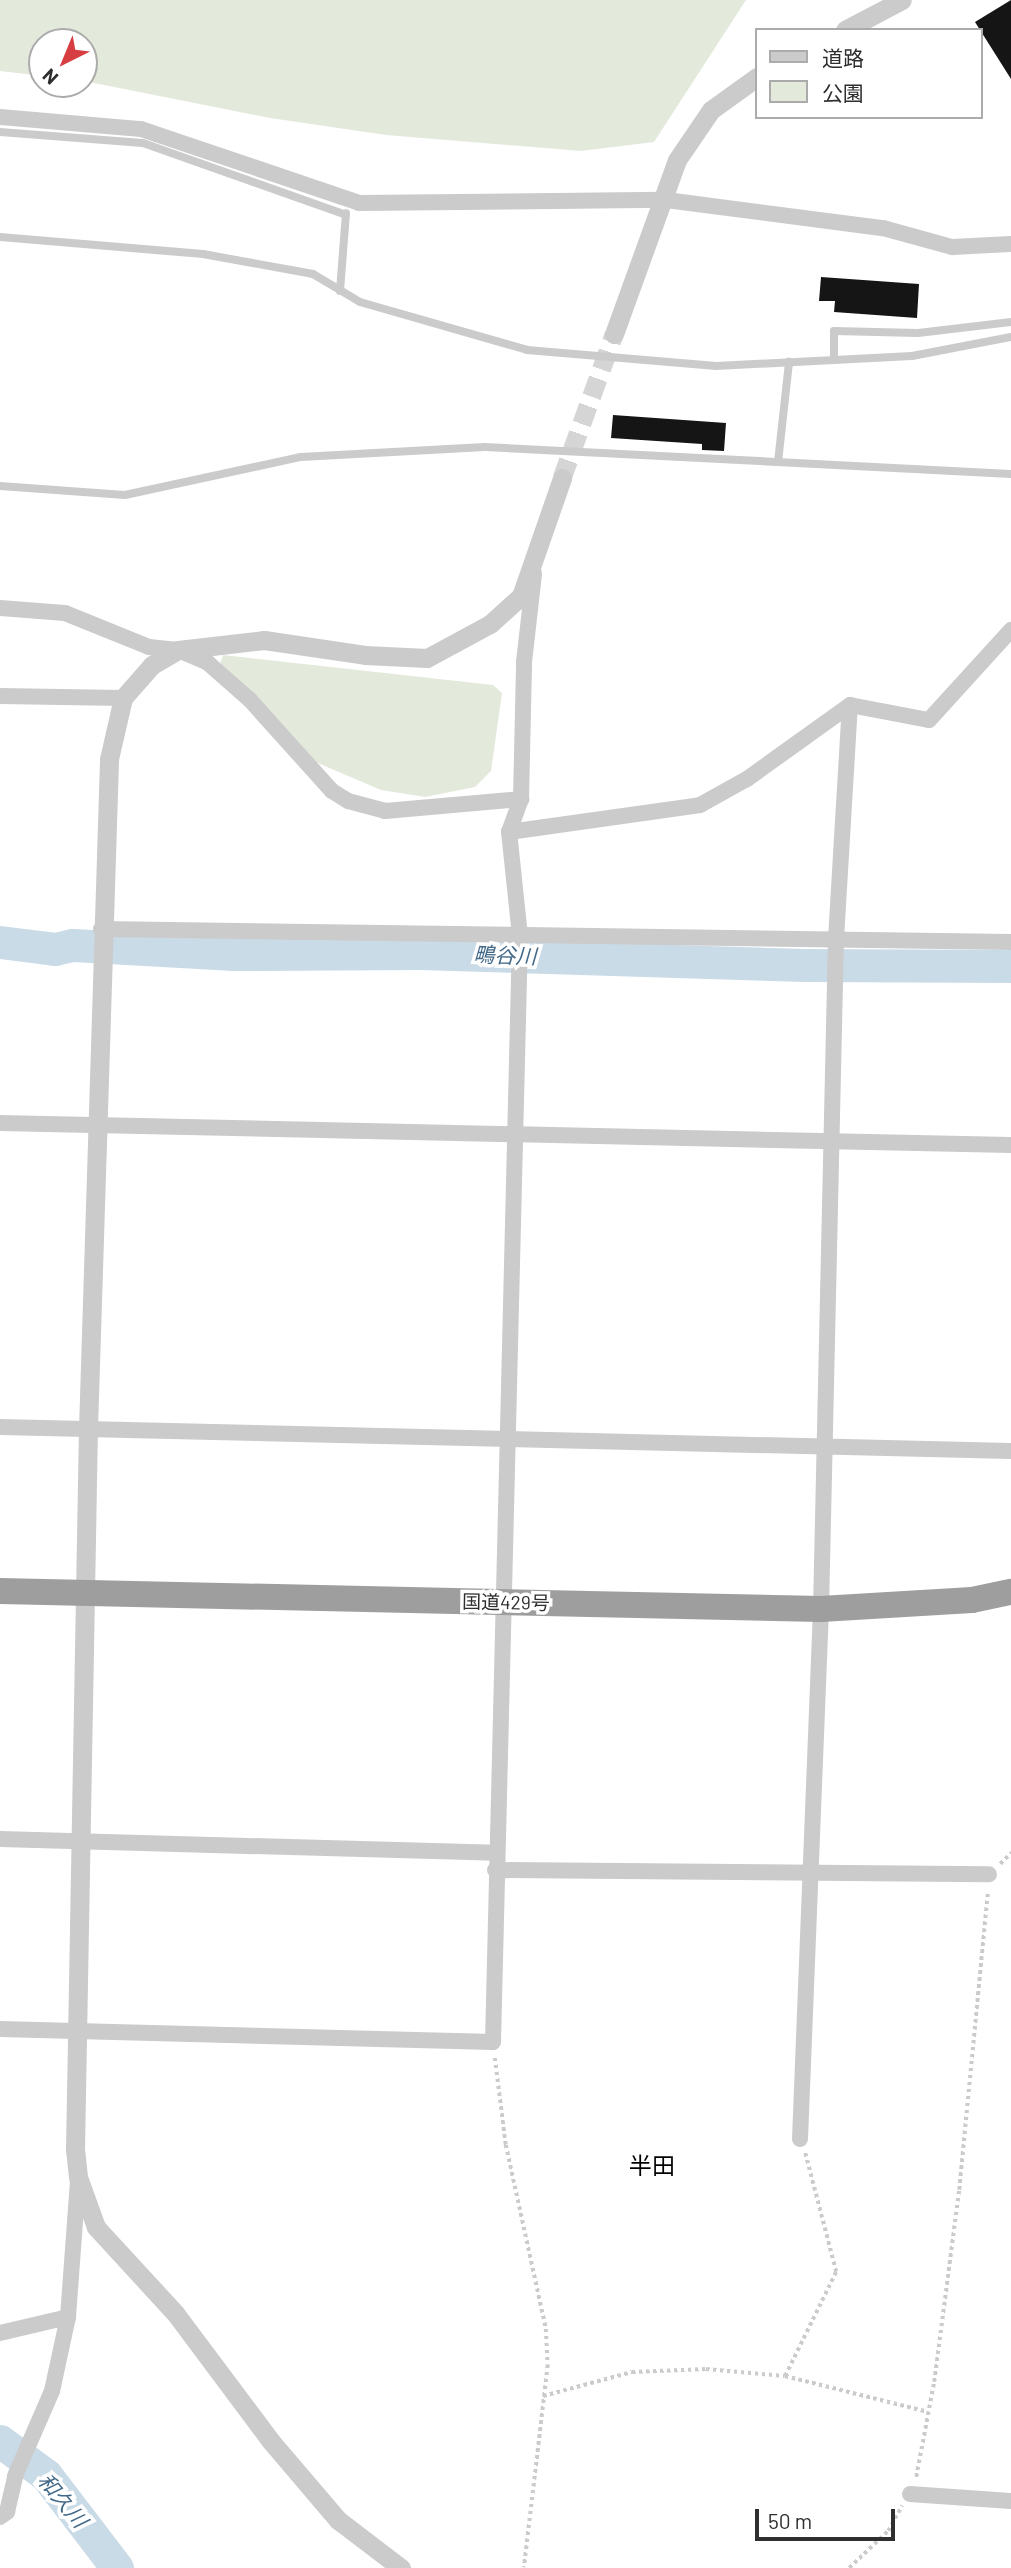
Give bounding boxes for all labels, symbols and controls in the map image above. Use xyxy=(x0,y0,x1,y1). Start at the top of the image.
north arrow xyxy=(28,28,98,98)
legend xyxy=(755,28,983,119)
text: 道路 xyxy=(822,45,864,70)
text: N xyxy=(37,65,62,90)
text: 公園 xyxy=(822,80,864,105)
water label: 鴫谷川 xyxy=(473,941,537,969)
street label: 国道429号 xyxy=(462,1590,550,1614)
district label: 半田 xyxy=(629,2151,675,2179)
water label: 和久川 xyxy=(33,2468,93,2532)
scale bar xyxy=(759,2494,899,2538)
text: 50 m xyxy=(768,2508,812,2533)

